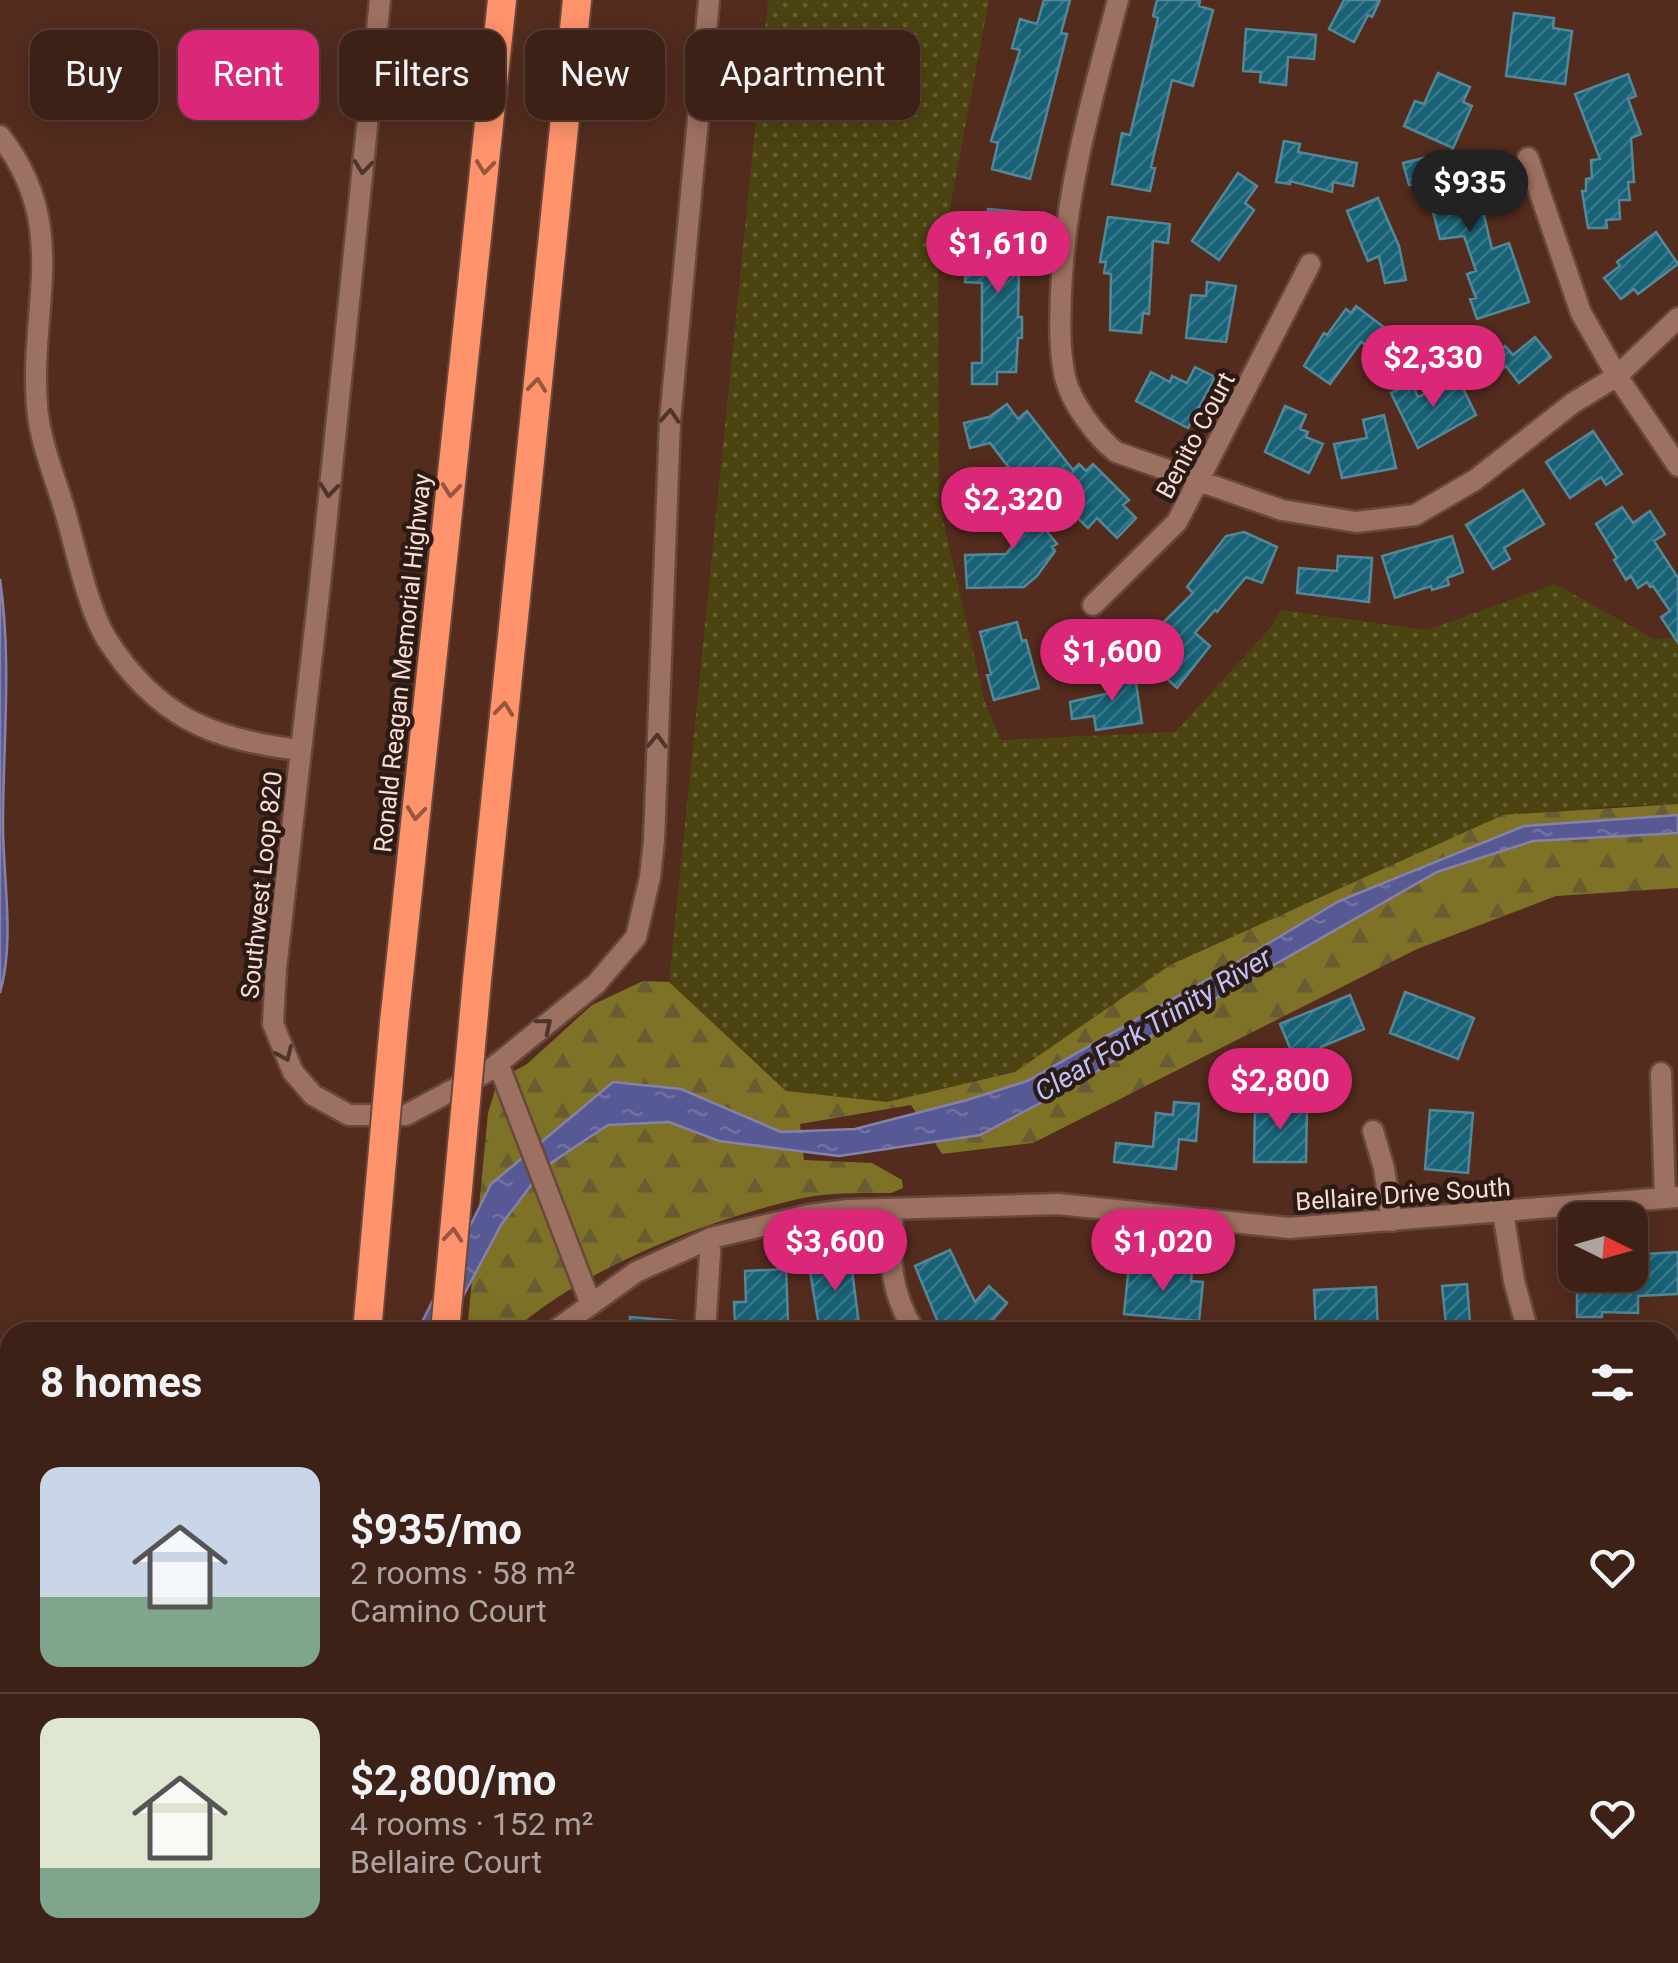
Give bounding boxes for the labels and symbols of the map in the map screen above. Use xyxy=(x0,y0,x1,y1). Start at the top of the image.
pin: $935 xyxy=(1411,150,1529,235)
one-way arrow xyxy=(352,159,374,175)
one-way arrow xyxy=(474,159,496,175)
pin: $1,610 xyxy=(917,211,1079,296)
pin: $2,330 xyxy=(1352,325,1514,410)
street label: Benito Court xyxy=(1150,367,1241,503)
one-way arrow xyxy=(526,377,548,393)
one-way arrow xyxy=(659,408,681,424)
pin: $2,320 xyxy=(932,467,1094,552)
street label: Ronald Reagan Memorial Highway xyxy=(368,472,437,854)
one-way arrow xyxy=(319,482,341,498)
one-way arrow xyxy=(440,482,462,498)
pin: $1,600 xyxy=(1031,619,1193,704)
one-way arrow xyxy=(493,700,514,716)
one-way arrow xyxy=(647,732,668,748)
street label: Southwest Loop 820 xyxy=(235,770,288,1000)
one-way arrow xyxy=(406,805,428,821)
water label: Clear Fork Trinity River xyxy=(1029,940,1278,1108)
one-way arrow xyxy=(534,1019,552,1037)
one-way arrow xyxy=(272,1044,292,1062)
pin: $2,800 xyxy=(1199,1048,1361,1133)
street label: Bellaire Drive South xyxy=(1294,1173,1512,1216)
north arrow xyxy=(1558,1202,1648,1292)
pin: $3,600 xyxy=(754,1209,916,1294)
pin: $1,020 xyxy=(1082,1209,1244,1294)
one-way arrow xyxy=(442,1227,464,1243)

